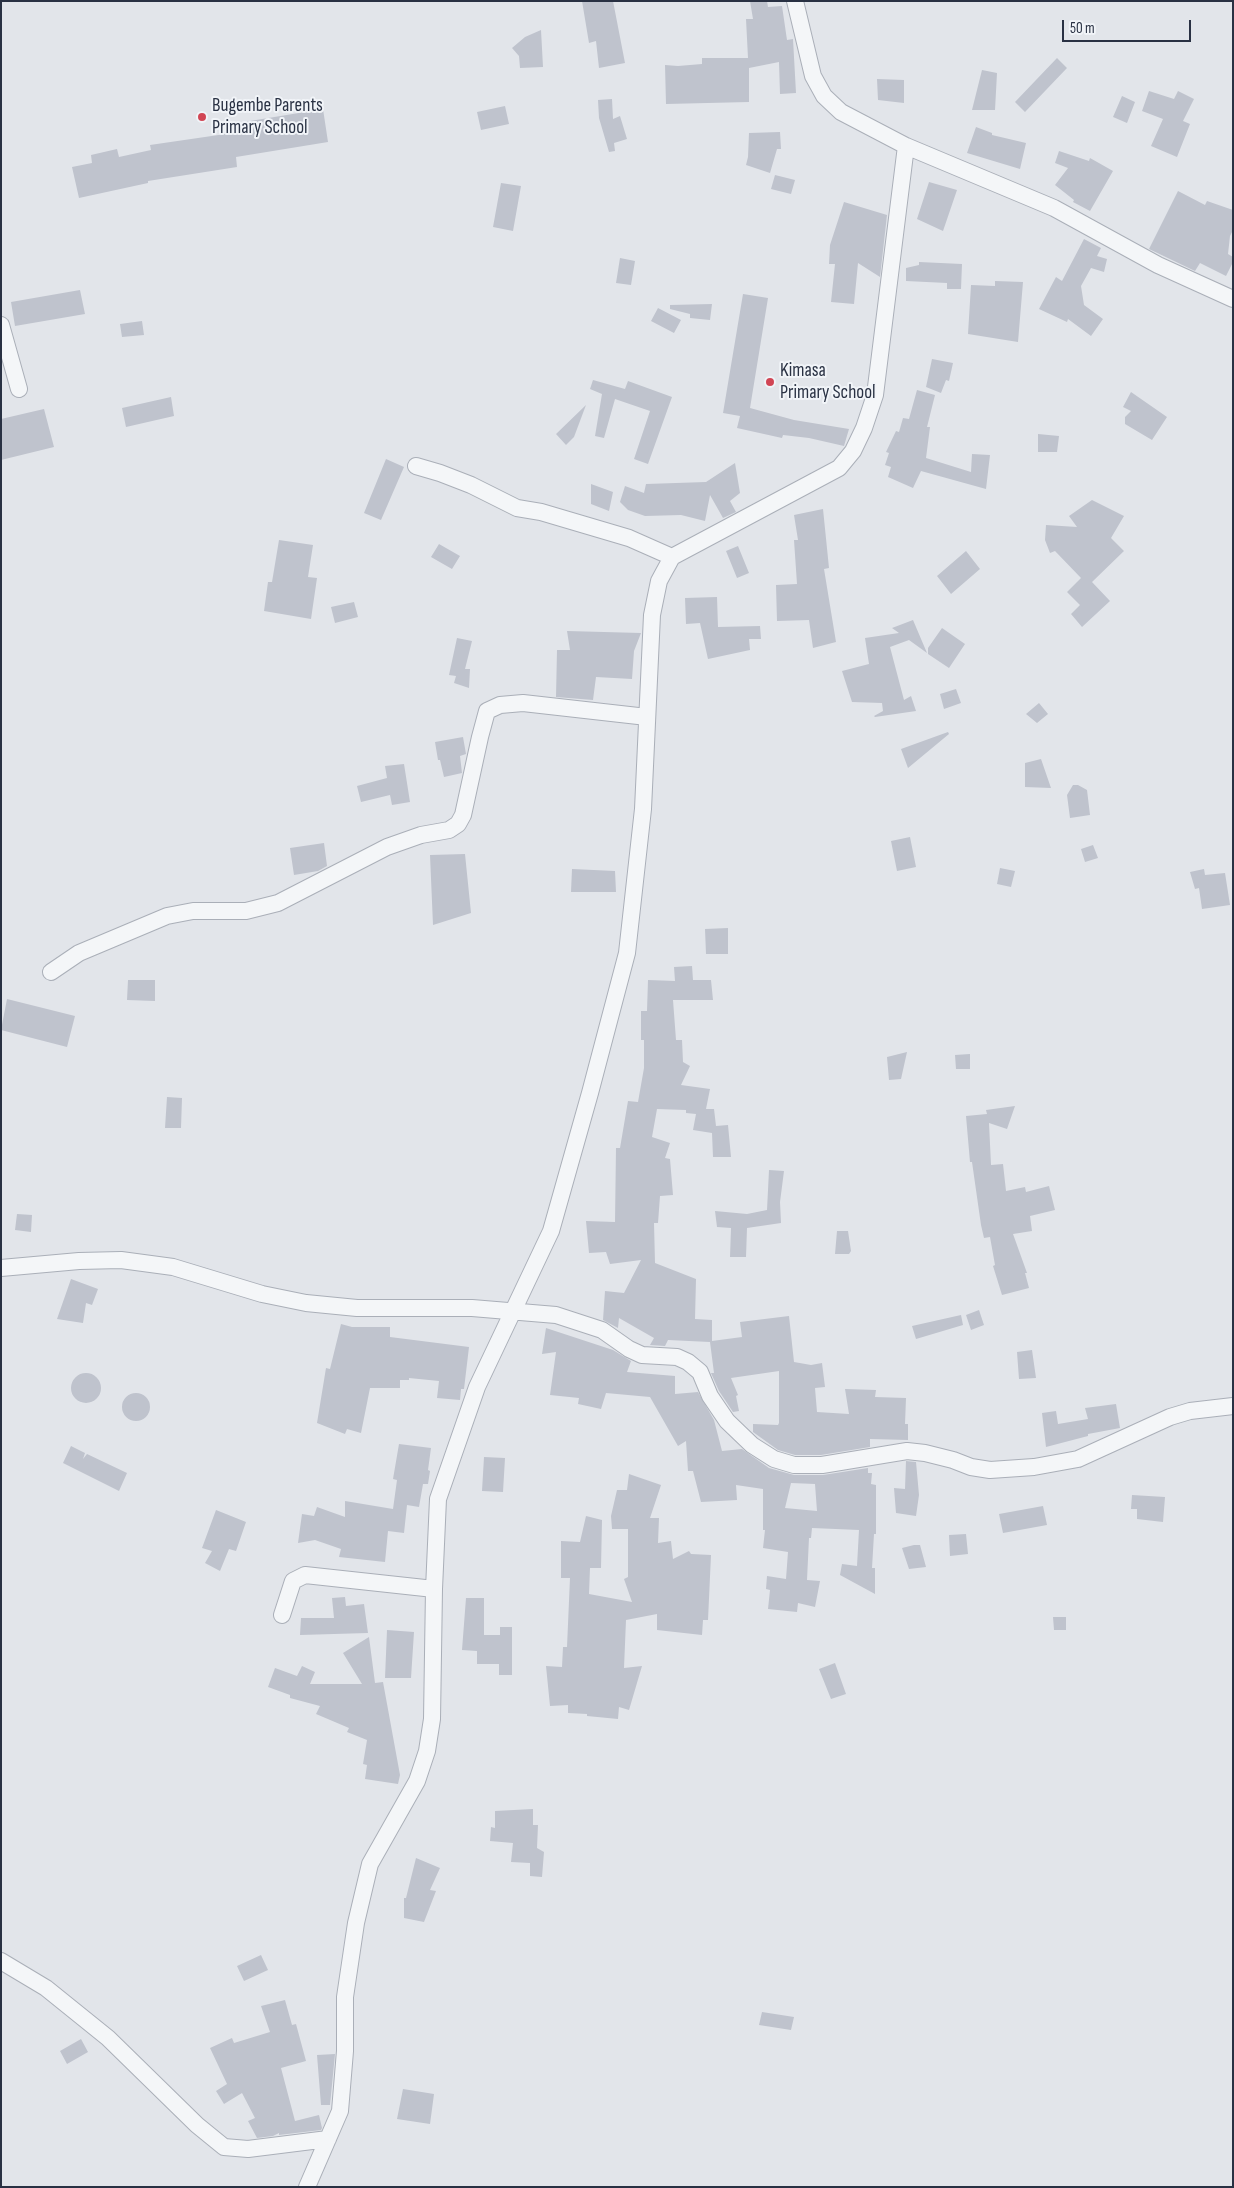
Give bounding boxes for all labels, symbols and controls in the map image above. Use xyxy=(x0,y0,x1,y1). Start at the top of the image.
scale bar xyxy=(1064,10,1193,42)
text: 50 m xyxy=(1070,19,1095,38)
place label: Bugembe Parents Primary School xyxy=(212,95,323,139)
marker: Bugembe Parents Primary School xyxy=(196,111,208,123)
place label: Kimasa Primary School xyxy=(780,360,876,404)
marker: Kimasa Primary School xyxy=(764,376,776,388)

